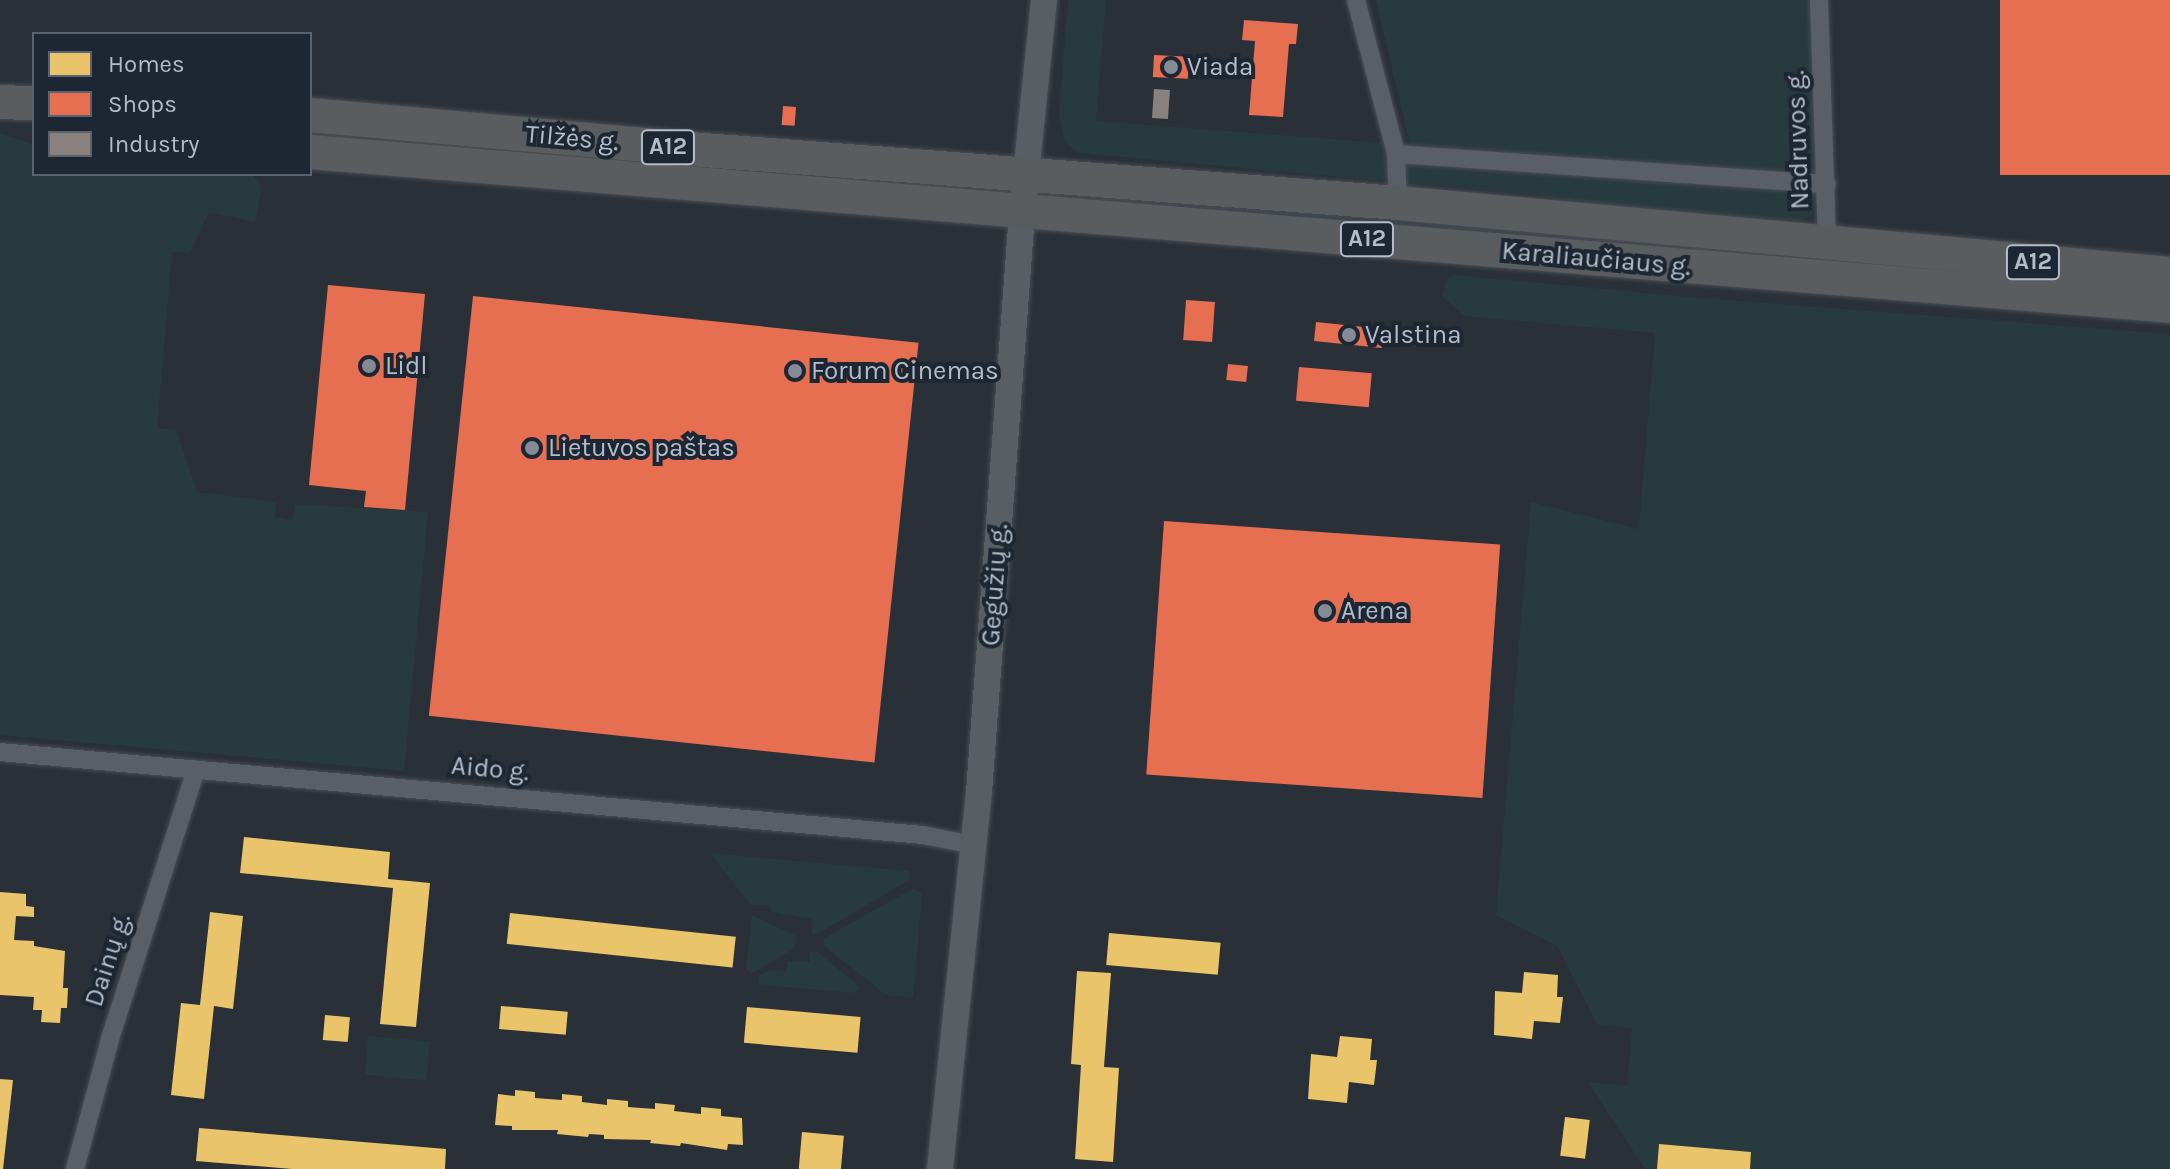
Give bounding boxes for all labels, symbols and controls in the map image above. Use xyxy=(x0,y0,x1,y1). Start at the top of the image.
legend xyxy=(32,32,312,176)
text: Homes xyxy=(108,50,185,78)
place label: Viada xyxy=(1187,51,1253,83)
marker: Viada xyxy=(1162,58,1180,76)
street label: Nadruvos g. xyxy=(1780,70,1816,210)
text: Shops xyxy=(108,90,177,118)
street label: Tilžės g. xyxy=(524,118,620,158)
road number: A12 xyxy=(640,127,696,167)
text: Industry xyxy=(108,130,199,158)
road number: A12 xyxy=(1339,219,1395,259)
street label: Karaliaučiaus g. xyxy=(1500,235,1692,283)
road number: A12 xyxy=(2005,242,2061,282)
place label: Valstina xyxy=(1365,319,1462,351)
marker: Valstina xyxy=(1340,326,1358,344)
place label: Lidl xyxy=(385,350,428,382)
place label: Forum Cinemas xyxy=(811,355,999,387)
marker: Lidl xyxy=(360,357,378,375)
marker: Forum Cinemas xyxy=(786,362,804,380)
place label: Lietuvos paštas xyxy=(548,432,735,464)
marker: Lietuvos paštas xyxy=(523,439,541,457)
street label: Gegužių g. xyxy=(975,523,1015,647)
place label: Arena xyxy=(1341,595,1409,627)
marker: Arena xyxy=(1316,602,1334,620)
street label: Aido g. xyxy=(450,750,530,788)
street label: Dainų g. xyxy=(78,909,138,1011)

